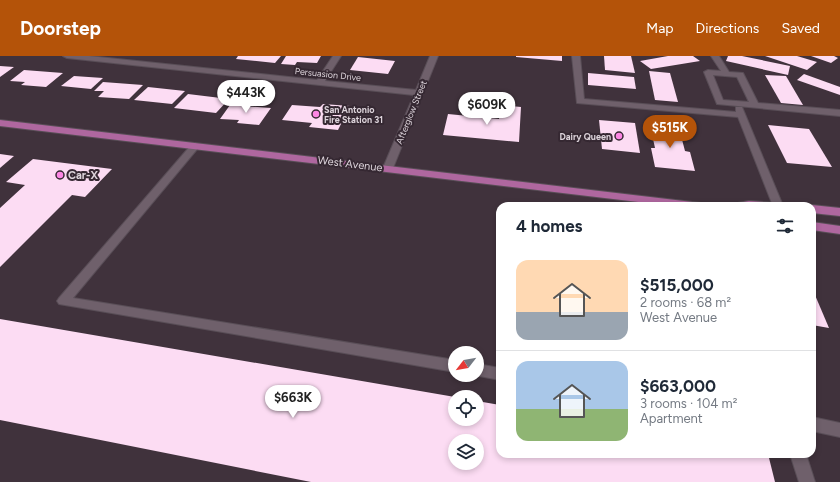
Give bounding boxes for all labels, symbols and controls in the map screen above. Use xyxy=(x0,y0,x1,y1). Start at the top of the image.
text: Doorstep xyxy=(20,17,101,40)
text: Map xyxy=(646,20,674,37)
text: Directions xyxy=(696,20,759,37)
text: Saved xyxy=(781,20,820,37)
street label: Persuasion Drive xyxy=(294,65,362,83)
street label: Afterglow Street xyxy=(393,78,429,145)
pin: $443K xyxy=(218,80,274,114)
text: $443K xyxy=(226,85,266,100)
pin: $609K xyxy=(459,92,515,126)
text: $609K xyxy=(467,97,507,112)
place label: San Antonio Fire Station 31 xyxy=(324,104,383,125)
marker: San Antonio Fire Station 31 xyxy=(311,109,321,119)
pin: $515K xyxy=(642,115,698,149)
text: $515K xyxy=(652,120,688,135)
place label: Dairy Queen xyxy=(560,131,611,142)
marker: Dairy Queen xyxy=(614,131,624,141)
street label: West Avenue xyxy=(317,154,383,174)
place label: Car-X xyxy=(68,169,98,182)
marker: Car-X xyxy=(55,170,65,180)
icon: filters xyxy=(774,215,796,237)
text: 4 homes xyxy=(516,216,583,236)
text: $515,000 xyxy=(640,275,714,295)
icon: home xyxy=(548,276,596,324)
text: 2 rooms · 68 m² xyxy=(640,295,731,310)
text: West Avenue xyxy=(640,310,717,325)
north arrow xyxy=(448,346,484,382)
map controls xyxy=(448,346,484,470)
text: $663,000 xyxy=(640,376,716,396)
icon: home xyxy=(548,377,596,425)
pin: $663K xyxy=(265,385,321,419)
text: $663K xyxy=(274,390,312,405)
button: locate xyxy=(448,390,484,426)
text: 3 rooms · 104 m² xyxy=(640,396,737,411)
text: Apartment xyxy=(640,411,703,426)
button: layers xyxy=(448,434,484,470)

